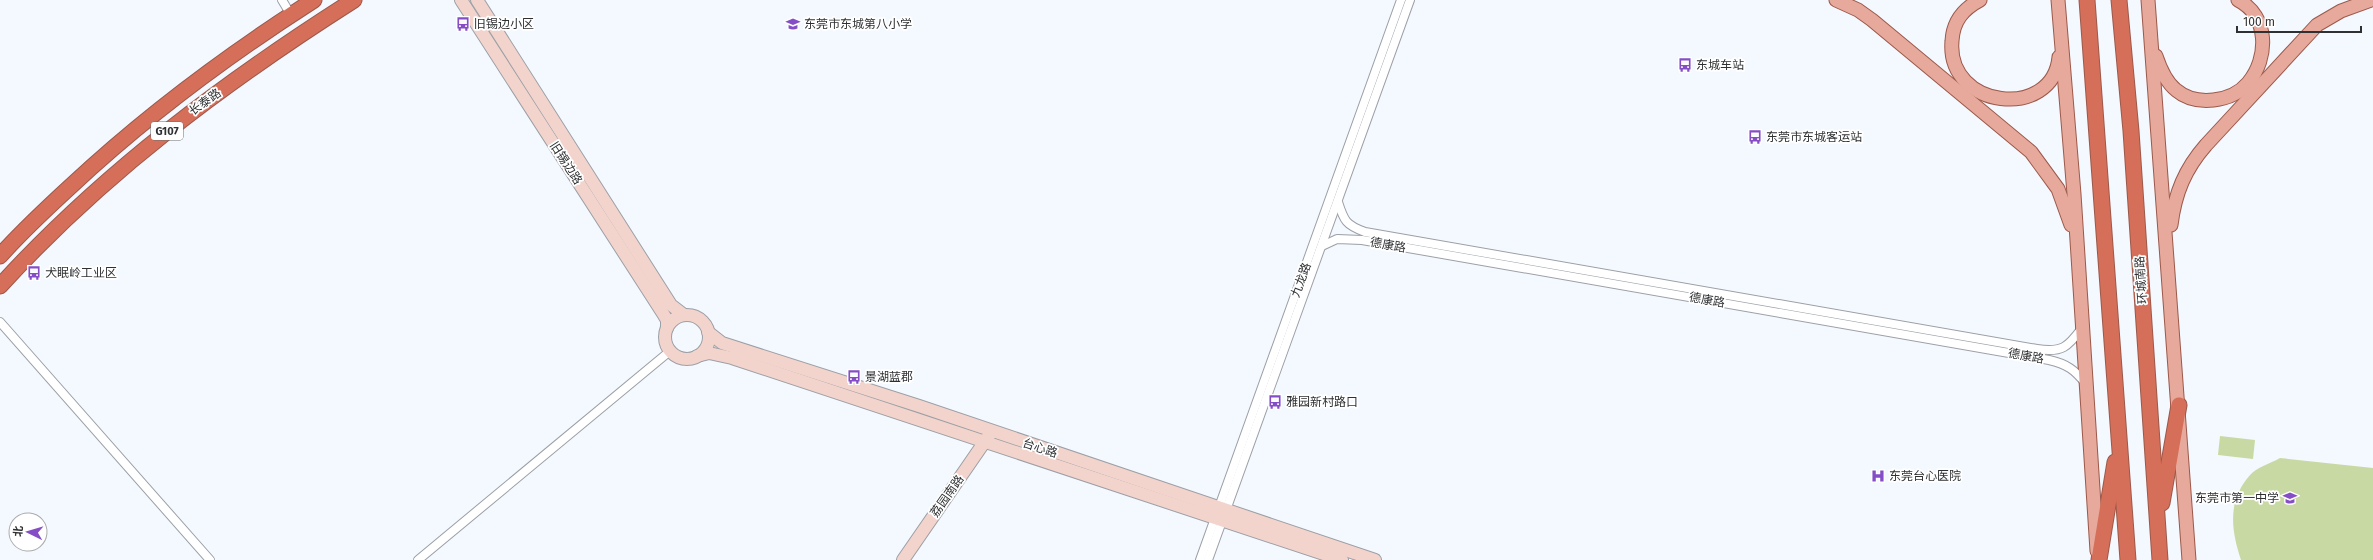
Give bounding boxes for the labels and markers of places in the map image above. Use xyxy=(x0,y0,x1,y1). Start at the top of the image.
bus stop icon: 旧锡边小区 xyxy=(455,16,471,32)
school or university icon: 东莞市东城第八小学 xyxy=(785,16,801,32)
place label: 旧锡边小区 xyxy=(474,17,534,31)
place label: 东莞市东城第八小学 xyxy=(804,17,912,31)
bus stop icon: 东城车站 xyxy=(1677,57,1693,73)
place label: 东城车站 xyxy=(1696,58,1744,72)
bus stop icon: 东莞市东城客运站 xyxy=(1747,129,1763,145)
place label: 东莞市东城客运站 xyxy=(1766,130,1862,144)
bus stop icon: 犬眠岭工业区 xyxy=(26,265,42,281)
place label: 犬眠岭工业区 xyxy=(45,266,117,280)
bus stop icon: 景湖蓝郡 xyxy=(846,369,862,385)
place label: 景湖蓝郡 xyxy=(865,370,913,384)
bus stop icon: 雅园新村路口 xyxy=(1267,394,1283,410)
place label: 雅园新村路口 xyxy=(1286,395,1358,409)
hospital icon: 东莞台心医院 xyxy=(1870,468,1886,484)
place label: 东莞台心医院 xyxy=(1889,469,1961,483)
school or university icon: 东莞市第一中学 xyxy=(2282,490,2298,506)
place label: 东莞市第一中学 xyxy=(2195,491,2279,505)

